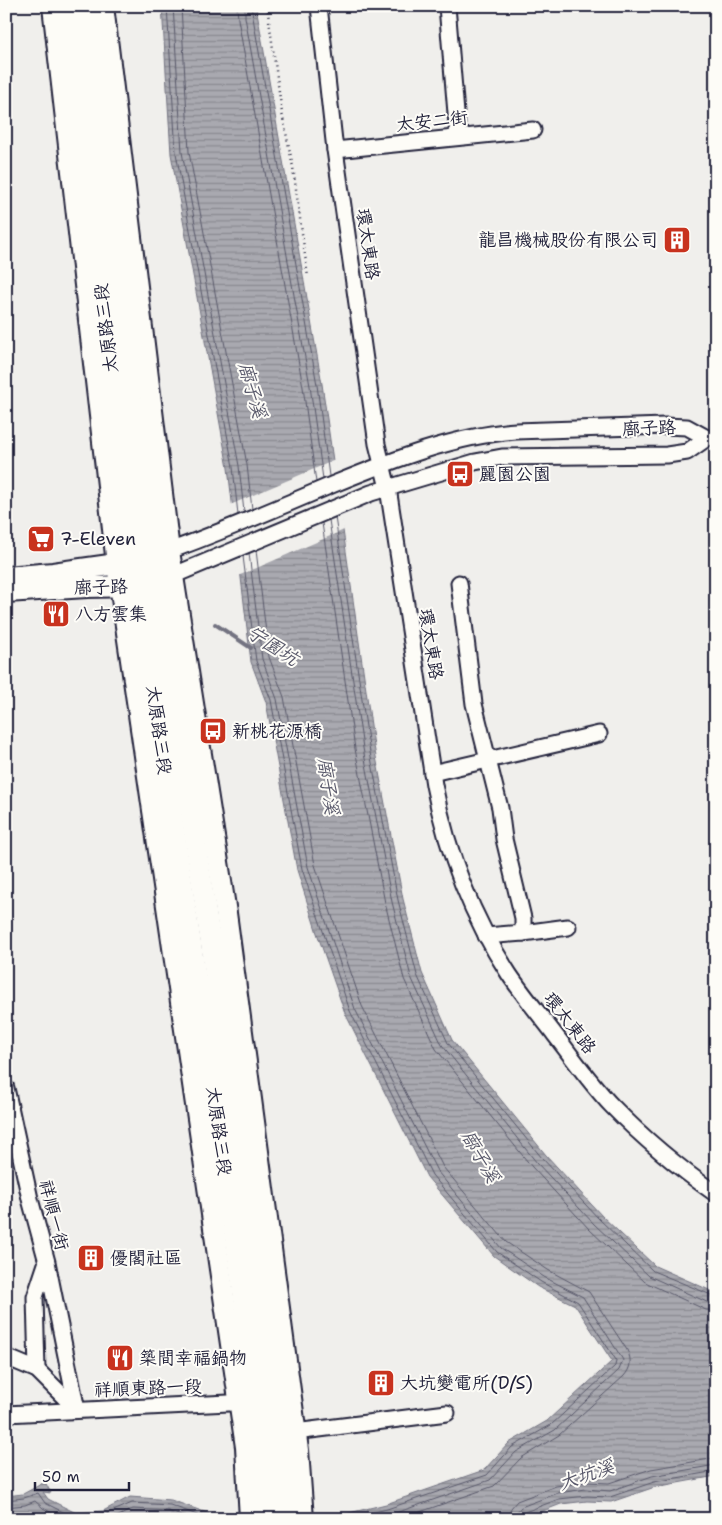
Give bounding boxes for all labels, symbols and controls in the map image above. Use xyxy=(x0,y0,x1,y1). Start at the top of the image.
street label: 太安二街 xyxy=(395,105,469,137)
street label: 環太東路 xyxy=(351,207,385,281)
building icon: 龍昌機械股份有限公司 xyxy=(662,225,692,255)
place label: 龍昌機械股份有限公司 xyxy=(478,228,658,252)
street label: 太原路三段 xyxy=(89,282,123,374)
water label: 廍子溪 xyxy=(233,359,273,422)
street label: 廍子路 xyxy=(622,415,676,441)
bus stop icon: 麗園公園 xyxy=(445,459,475,489)
place label: 麗園公園 xyxy=(479,462,551,486)
supermarket icon: 7-Eleven xyxy=(26,524,56,554)
place label: 7-Eleven xyxy=(60,527,136,551)
street label: 廍子路 xyxy=(74,575,128,599)
restaurant icon: 八方雲集 xyxy=(41,599,71,629)
place label: 八方雲集 xyxy=(75,602,147,626)
street label: 環太東路 xyxy=(414,607,448,681)
water label: 宁園坑 xyxy=(242,619,305,673)
street label: 太原路三段 xyxy=(141,684,177,776)
bus stop icon: 新桃花源橋 xyxy=(198,716,228,746)
place label: 新桃花源橋 xyxy=(232,719,322,743)
water label: 廍子溪 xyxy=(312,756,345,817)
street label: 環太東路 xyxy=(538,987,602,1059)
street label: 太原路三段 xyxy=(201,1085,237,1177)
water label: 廍子溪 xyxy=(455,1125,506,1188)
street label: 祥順一街 xyxy=(34,1177,74,1253)
building icon: 優閣社區 xyxy=(76,1243,106,1273)
place label: 優閣社區 xyxy=(110,1246,182,1270)
restaurant icon: 築間幸福鍋物 xyxy=(105,1343,135,1373)
place label: 築間幸福鍋物 xyxy=(139,1346,247,1370)
building icon: 大坑變電所(D/S) xyxy=(366,1368,396,1398)
place label: 大坑變電所(D/S) xyxy=(400,1371,533,1395)
street label: 祥順東路一段 xyxy=(94,1374,202,1402)
water label: 大坑溪 xyxy=(555,1453,618,1496)
scale bar xyxy=(35,1460,129,1492)
text: 50 m xyxy=(42,1467,80,1487)

